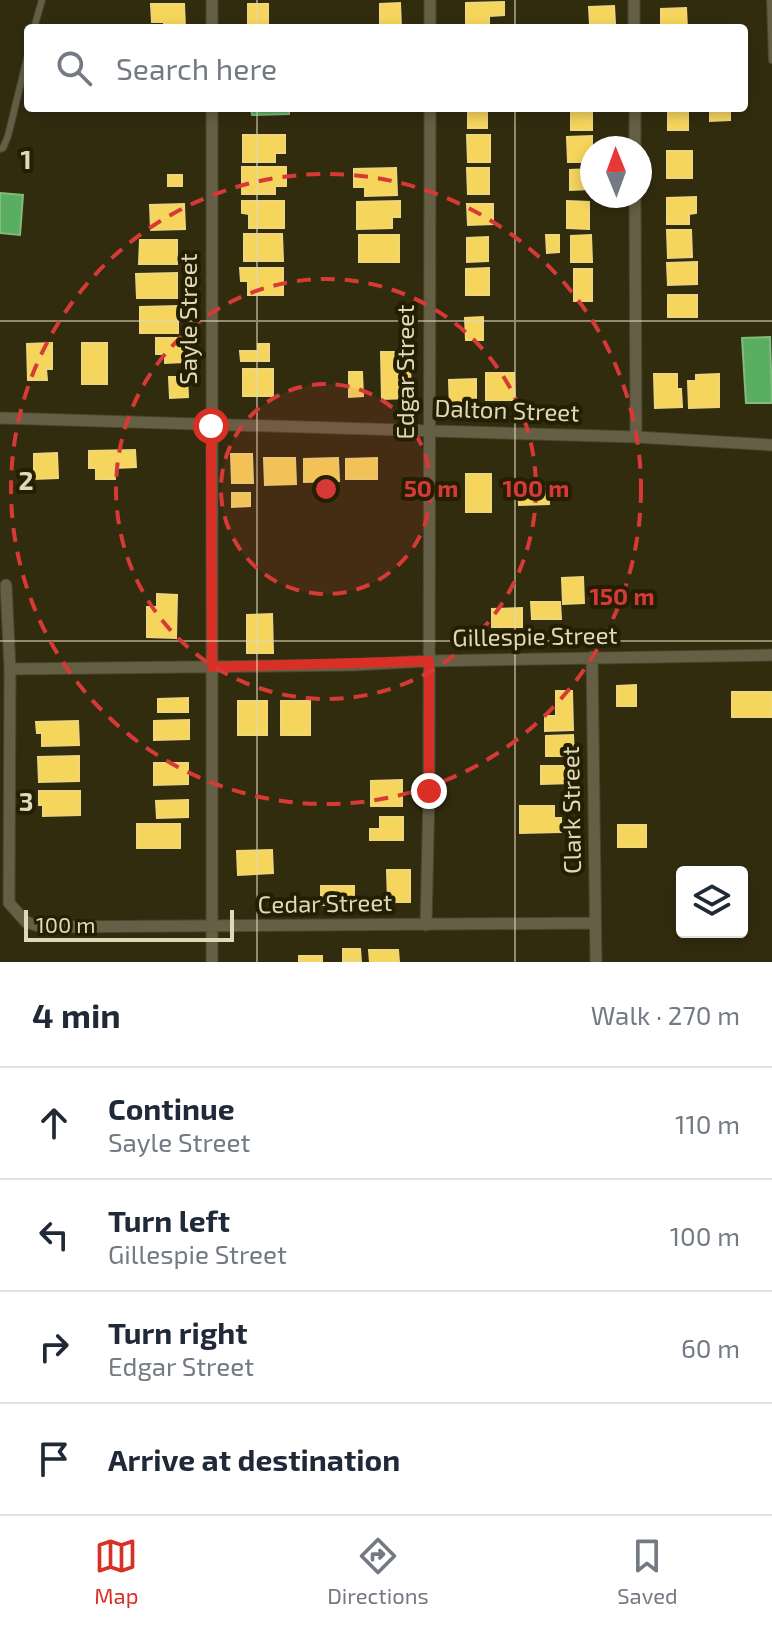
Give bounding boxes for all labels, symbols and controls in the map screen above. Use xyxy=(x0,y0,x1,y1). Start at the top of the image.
search box xyxy=(24,24,748,112)
icon: search xyxy=(52,46,96,90)
text: Search here xyxy=(116,50,277,86)
north arrow xyxy=(580,136,652,208)
text: 1 xyxy=(20,143,32,174)
street label: Sayle Street xyxy=(173,253,202,385)
street label: Edgar Street xyxy=(390,305,419,439)
street label: Dalton Street xyxy=(434,392,580,427)
route start xyxy=(193,408,229,444)
text: 2 xyxy=(18,464,34,495)
text: 50 m xyxy=(404,473,458,502)
text: 100 m xyxy=(503,473,569,502)
centre of rings xyxy=(312,475,340,503)
text: 150 m xyxy=(589,581,655,610)
street label: Gillespie Street xyxy=(452,620,618,651)
street label: Clark Street xyxy=(555,746,586,874)
route end xyxy=(411,773,447,809)
text: 3 xyxy=(19,785,33,816)
map controls xyxy=(676,866,748,938)
button: layers xyxy=(676,866,748,938)
street label: Cedar Street xyxy=(257,887,393,918)
scale bar xyxy=(24,906,234,942)
text: 100 m xyxy=(36,911,95,937)
text: 4 min xyxy=(32,994,121,1035)
text: Walk · 270 m xyxy=(591,999,740,1030)
text: Continue xyxy=(108,1090,235,1126)
icon: ahead xyxy=(32,1101,76,1145)
text: 110 m xyxy=(675,1108,740,1139)
text: Sayle Street xyxy=(108,1126,250,1157)
text: Turn left xyxy=(108,1202,230,1238)
icon: left xyxy=(32,1213,76,1257)
text: 100 m xyxy=(670,1220,740,1251)
text: Gillespie Street xyxy=(108,1238,287,1269)
text: Turn right xyxy=(108,1314,248,1350)
icon: right xyxy=(32,1325,76,1369)
text: 60 m xyxy=(681,1332,740,1363)
text: Edgar Street xyxy=(108,1350,254,1381)
icon: arrive xyxy=(32,1437,76,1481)
text: Arrive at destination xyxy=(108,1441,400,1477)
tab: Map xyxy=(94,1534,138,1608)
tab: Directions xyxy=(327,1534,429,1608)
tab: Saved xyxy=(617,1534,678,1608)

